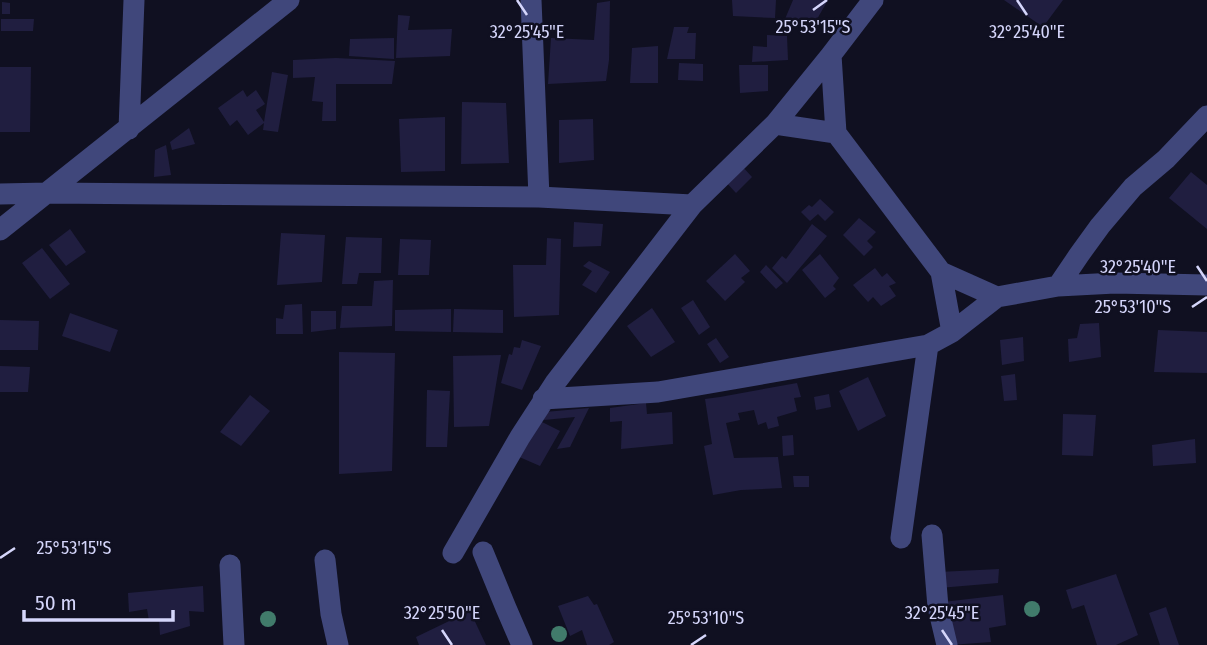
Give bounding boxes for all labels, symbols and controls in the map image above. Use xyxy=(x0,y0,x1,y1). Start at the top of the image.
text: 25°53'15"S xyxy=(776,16,850,38)
text: 32°25'45"E xyxy=(490,21,564,43)
text: 32°25'40"E xyxy=(989,21,1065,43)
text: 32°25'40"E xyxy=(1100,256,1176,278)
text: 25°53'10"S xyxy=(1095,296,1171,318)
text: 25°53'15"S xyxy=(37,537,111,559)
scale bar xyxy=(24,578,173,622)
text: 50 m xyxy=(35,590,77,616)
text: 32°25'50"E xyxy=(404,602,480,624)
text: 32°25'45"E xyxy=(905,602,979,624)
text: 25°53'10"S xyxy=(668,607,744,629)

